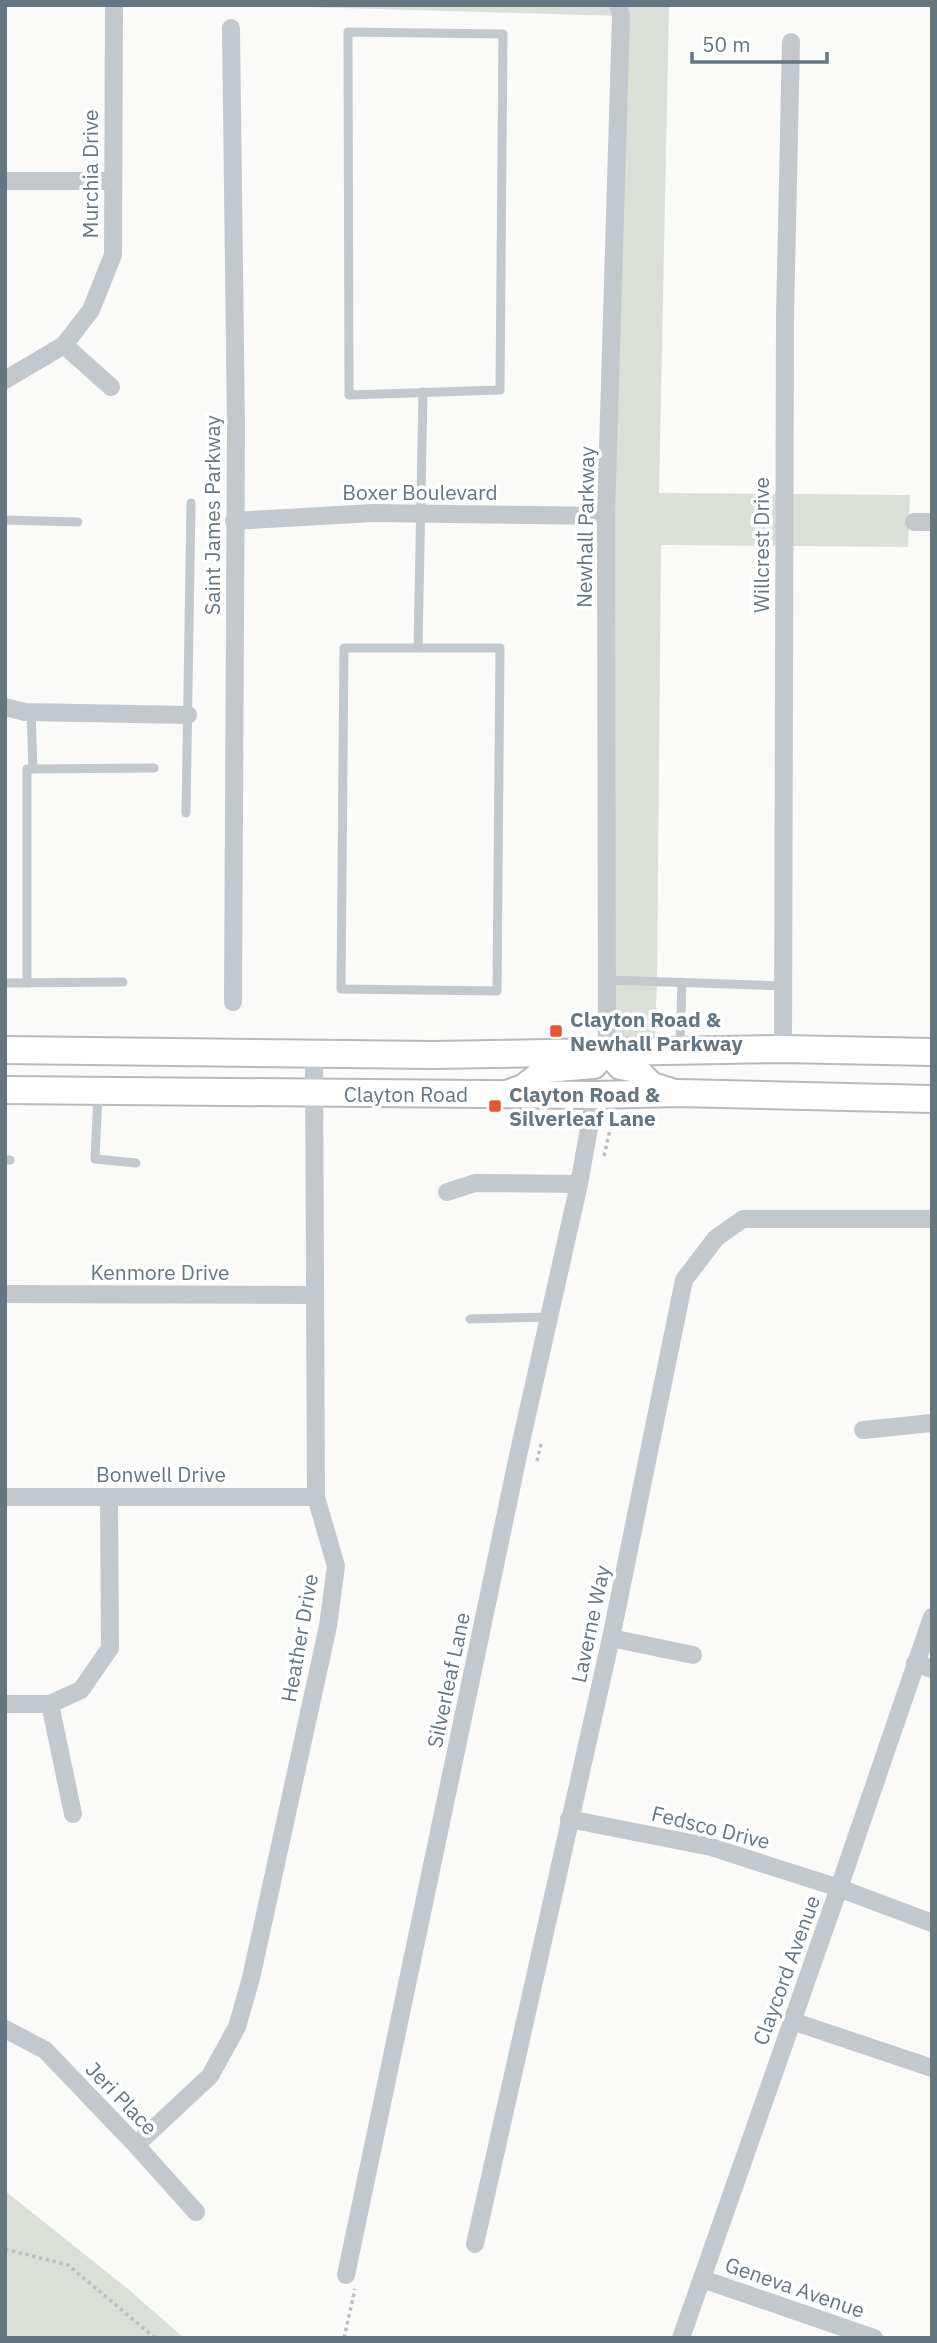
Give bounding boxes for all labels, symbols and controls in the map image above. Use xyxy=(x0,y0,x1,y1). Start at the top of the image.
scale bar xyxy=(692,21,827,65)
text: 50 m xyxy=(702,30,751,58)
street label: Murchia Drive xyxy=(76,109,104,239)
street label: Saint James Parkway xyxy=(198,415,226,615)
street label: Newhall Parkway xyxy=(570,445,600,608)
street label: Willcrest Drive xyxy=(747,477,775,613)
street label: Boxer Boulevard xyxy=(342,478,498,506)
place label: Clayton Road & Newhall Parkway xyxy=(570,1005,744,1057)
marker: Clayton Road & Newhall Parkway xyxy=(548,1023,564,1039)
street label: Clayton Road xyxy=(344,1080,468,1108)
place label: Clayton Road & Silverleaf Lane xyxy=(509,1080,661,1132)
marker: Clayton Road & Silverleaf Lane xyxy=(487,1098,503,1114)
street label: Kenmore Drive xyxy=(90,1258,230,1286)
street label: Bonwell Drive xyxy=(96,1460,226,1488)
street label: Laverne Way xyxy=(564,1562,616,1685)
street label: Heather Drive xyxy=(274,1572,324,1704)
street label: Silverleaf Lane xyxy=(420,1610,476,1750)
street label: Fedsco Drive xyxy=(649,1799,773,1855)
street label: Claycord Avenue xyxy=(746,1891,826,2049)
street label: Jeri Place xyxy=(80,2055,164,2141)
street label: Geneva Avenue xyxy=(721,2250,869,2324)

